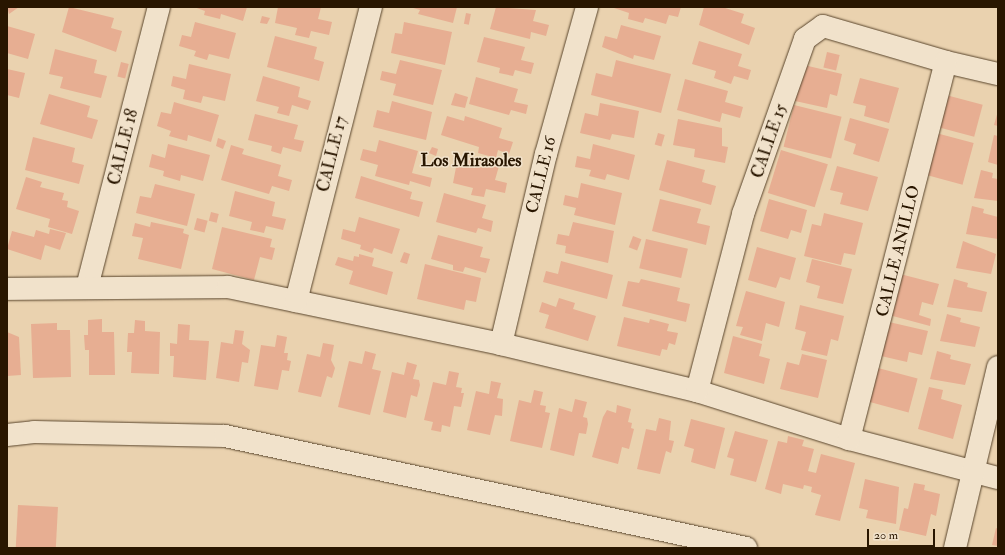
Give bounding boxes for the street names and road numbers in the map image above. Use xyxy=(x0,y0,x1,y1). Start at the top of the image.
street label: CALLE 15 xyxy=(747,101,791,181)
street label: CALLE 18 xyxy=(104,107,142,187)
street label: CALLE 17 xyxy=(313,114,351,194)
street label: CALLE 16 xyxy=(522,135,560,215)
street label: CALLE ANILLO xyxy=(872,183,924,319)

